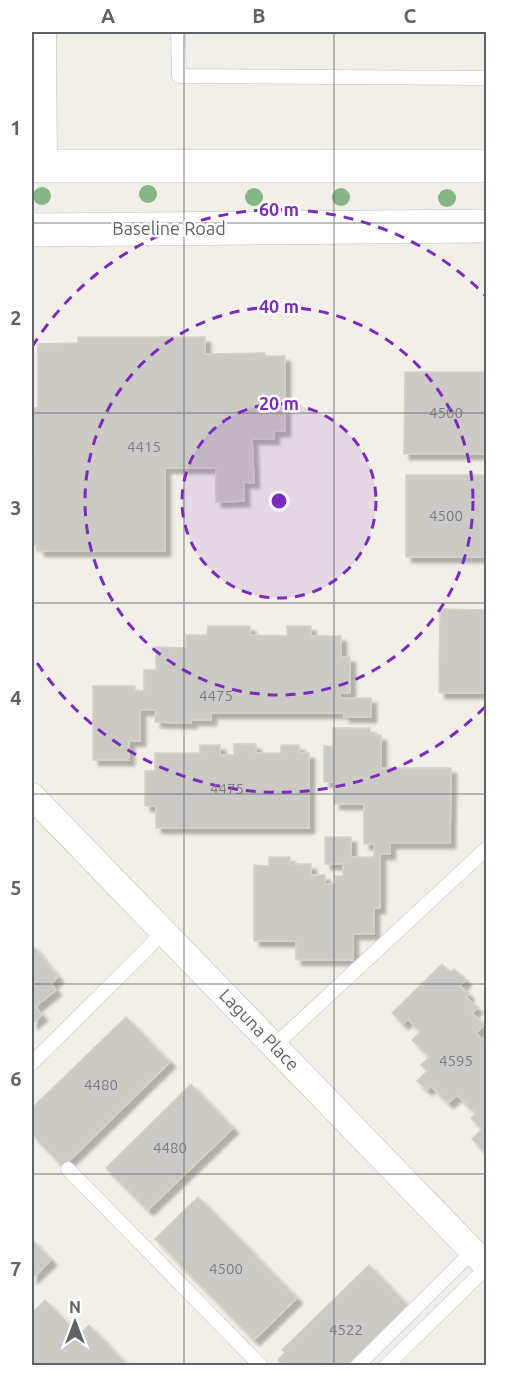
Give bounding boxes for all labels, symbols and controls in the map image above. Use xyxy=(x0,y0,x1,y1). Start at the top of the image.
text: A xyxy=(101,4,115,27)
text: B xyxy=(252,4,266,27)
text: C xyxy=(404,4,417,27)
text: 1 xyxy=(10,116,22,139)
text: 60 m xyxy=(259,199,299,219)
street label: Baseline Road xyxy=(112,218,226,238)
text: 40 m xyxy=(259,296,299,316)
text: 2 xyxy=(10,306,22,329)
text: 20 m xyxy=(259,393,299,413)
house number: 4500 xyxy=(429,404,463,421)
house number: 4415 xyxy=(127,438,161,455)
centre of rings xyxy=(269,491,289,511)
text: 3 xyxy=(10,496,22,519)
house number: 4500 xyxy=(429,507,463,524)
text: 4 xyxy=(10,686,22,709)
house number: 4475 xyxy=(199,687,233,704)
house number: 4475 xyxy=(210,780,244,797)
text: 5 xyxy=(10,876,22,899)
street label: Laguna Place xyxy=(216,984,304,1074)
house number: 4595 xyxy=(439,1052,473,1069)
text: 6 xyxy=(10,1067,22,1090)
house number: 4480 xyxy=(84,1076,118,1093)
house number: 4480 xyxy=(153,1139,187,1156)
text: 7 xyxy=(10,1257,22,1280)
house number: 4500 xyxy=(209,1260,243,1277)
north arrow xyxy=(45,1292,105,1352)
text: N xyxy=(69,1298,81,1316)
house number: 4522 xyxy=(329,1321,363,1338)

